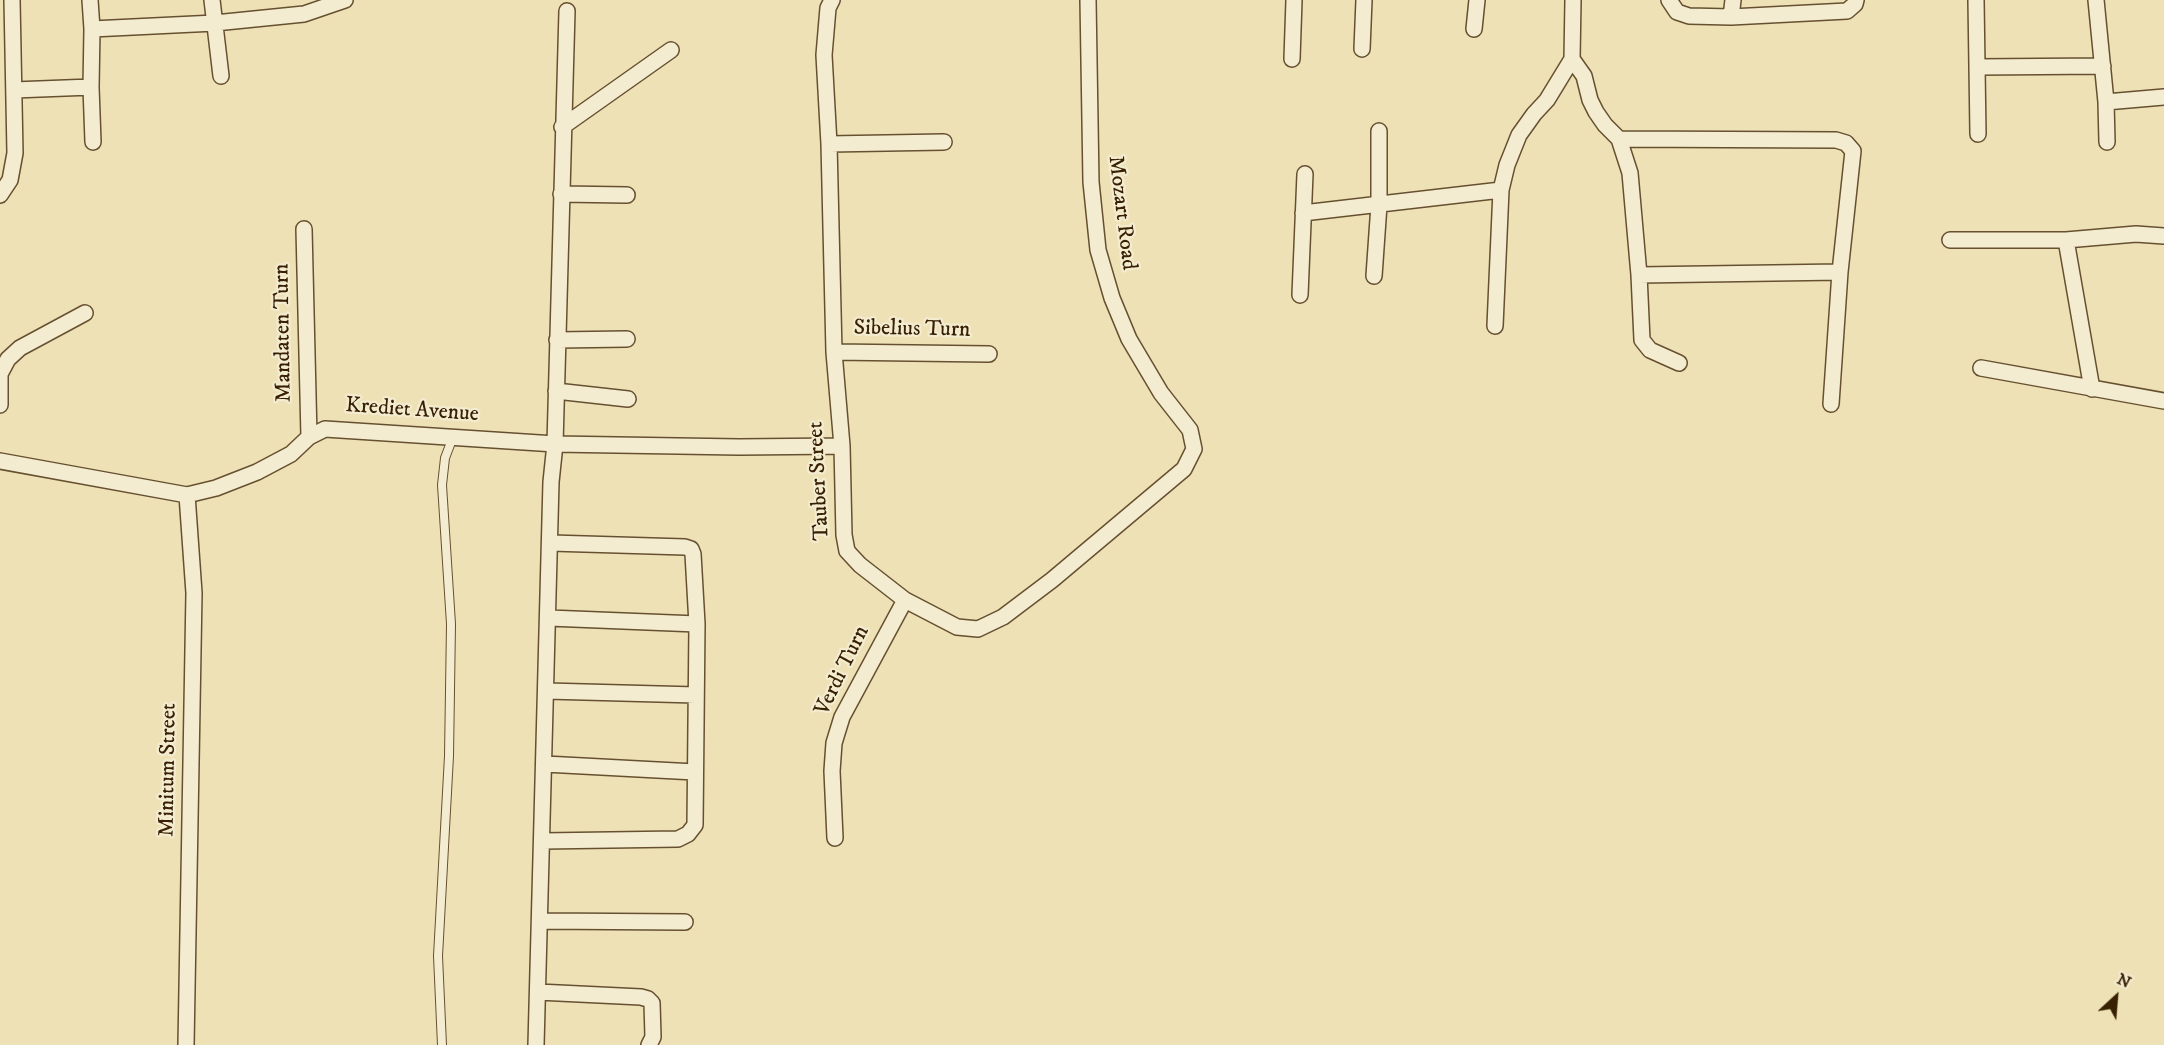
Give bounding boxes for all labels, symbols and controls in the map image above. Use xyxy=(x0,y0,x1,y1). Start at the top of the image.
street label: Mozart Road xyxy=(1101,154,1141,272)
street label: Mandaten Turn xyxy=(270,263,298,403)
street label: Sibelius Turn xyxy=(853,316,971,344)
street label: Krediet Avenue xyxy=(344,393,480,429)
street label: Tauber Street xyxy=(804,421,836,541)
street label: Verdi Turn xyxy=(810,622,876,720)
street label: Minitum Street xyxy=(155,703,183,837)
north arrow xyxy=(2086,967,2146,1027)
text: N xyxy=(2114,969,2134,993)

